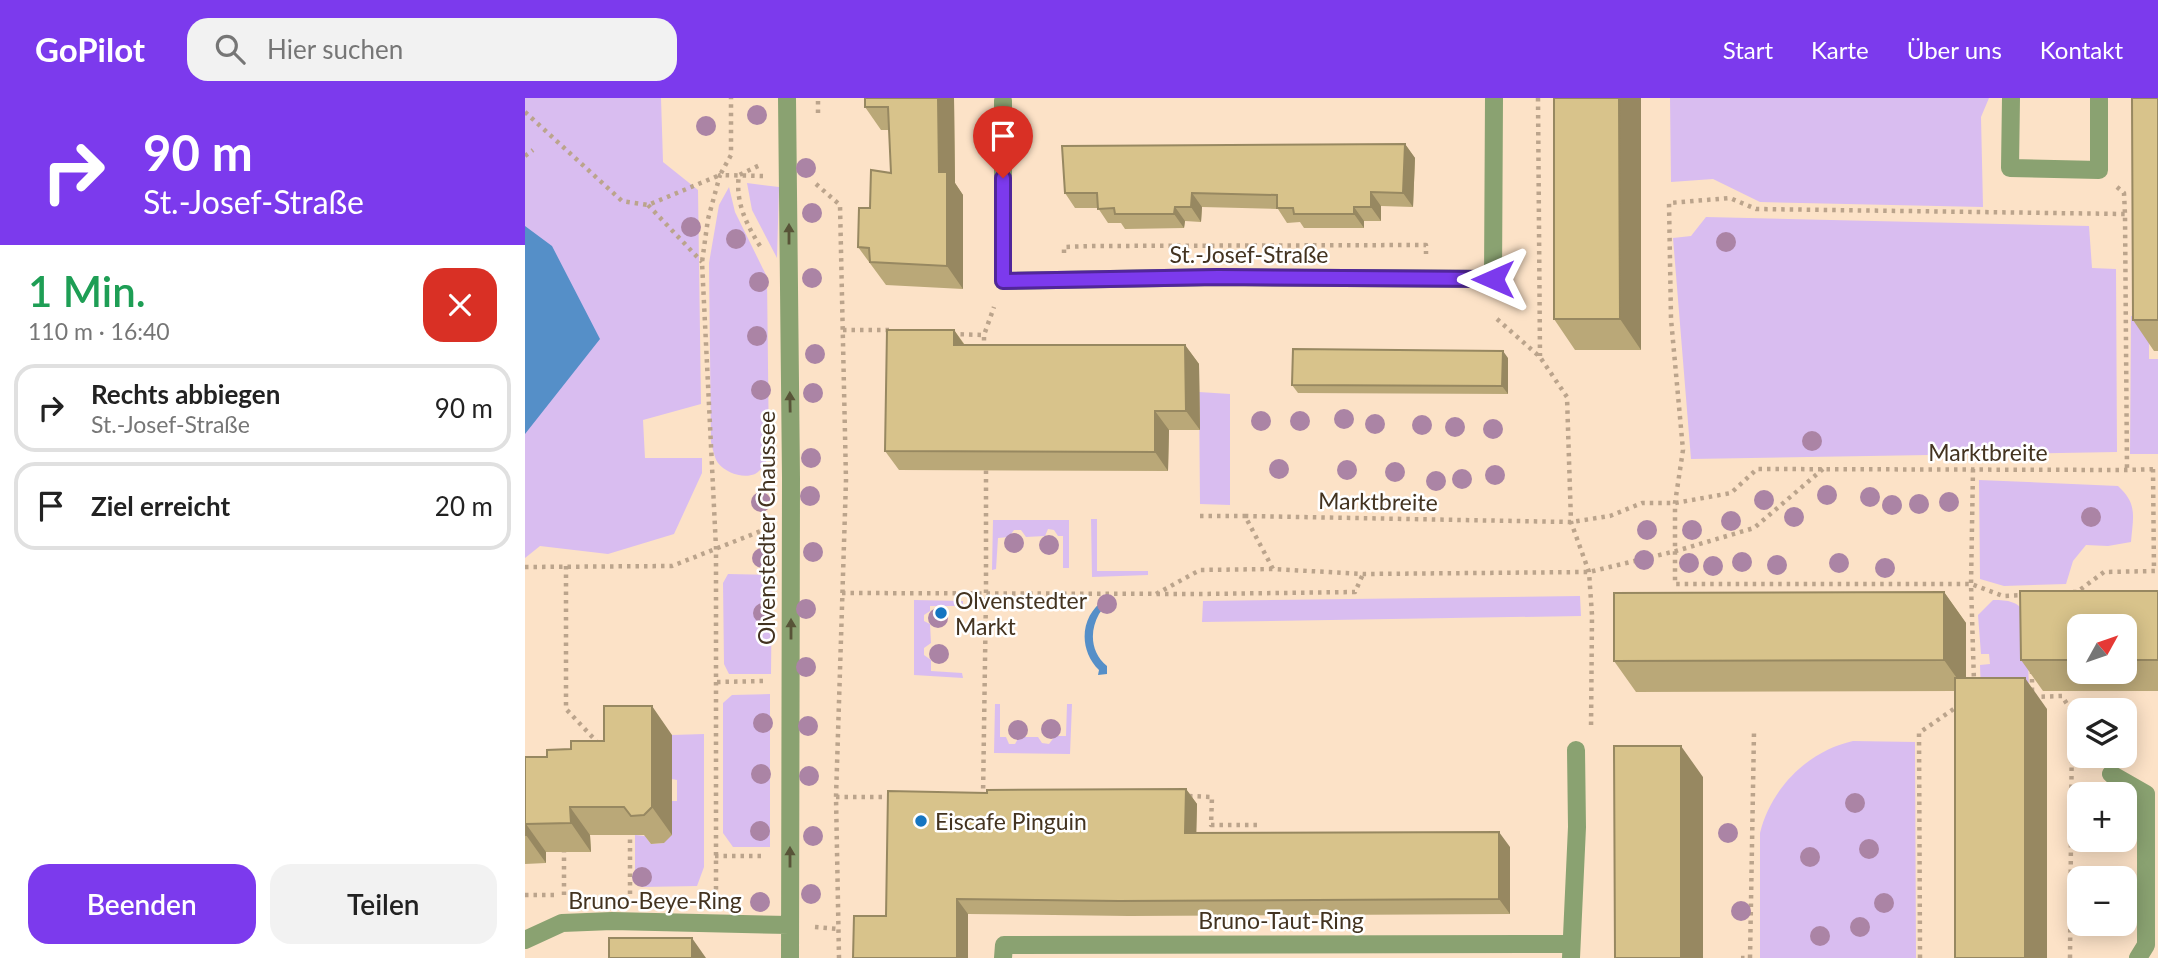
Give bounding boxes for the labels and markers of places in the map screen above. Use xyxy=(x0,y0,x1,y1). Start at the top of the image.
pin xyxy=(973,106,1033,178)
place label: Olvenstedter Markt xyxy=(955,586,1088,640)
marker: Olvenstedter Markt xyxy=(933,605,949,621)
place label: Eiscafe Pinguin xyxy=(935,807,1087,835)
marker: Eiscafe Pinguin xyxy=(913,813,929,829)

